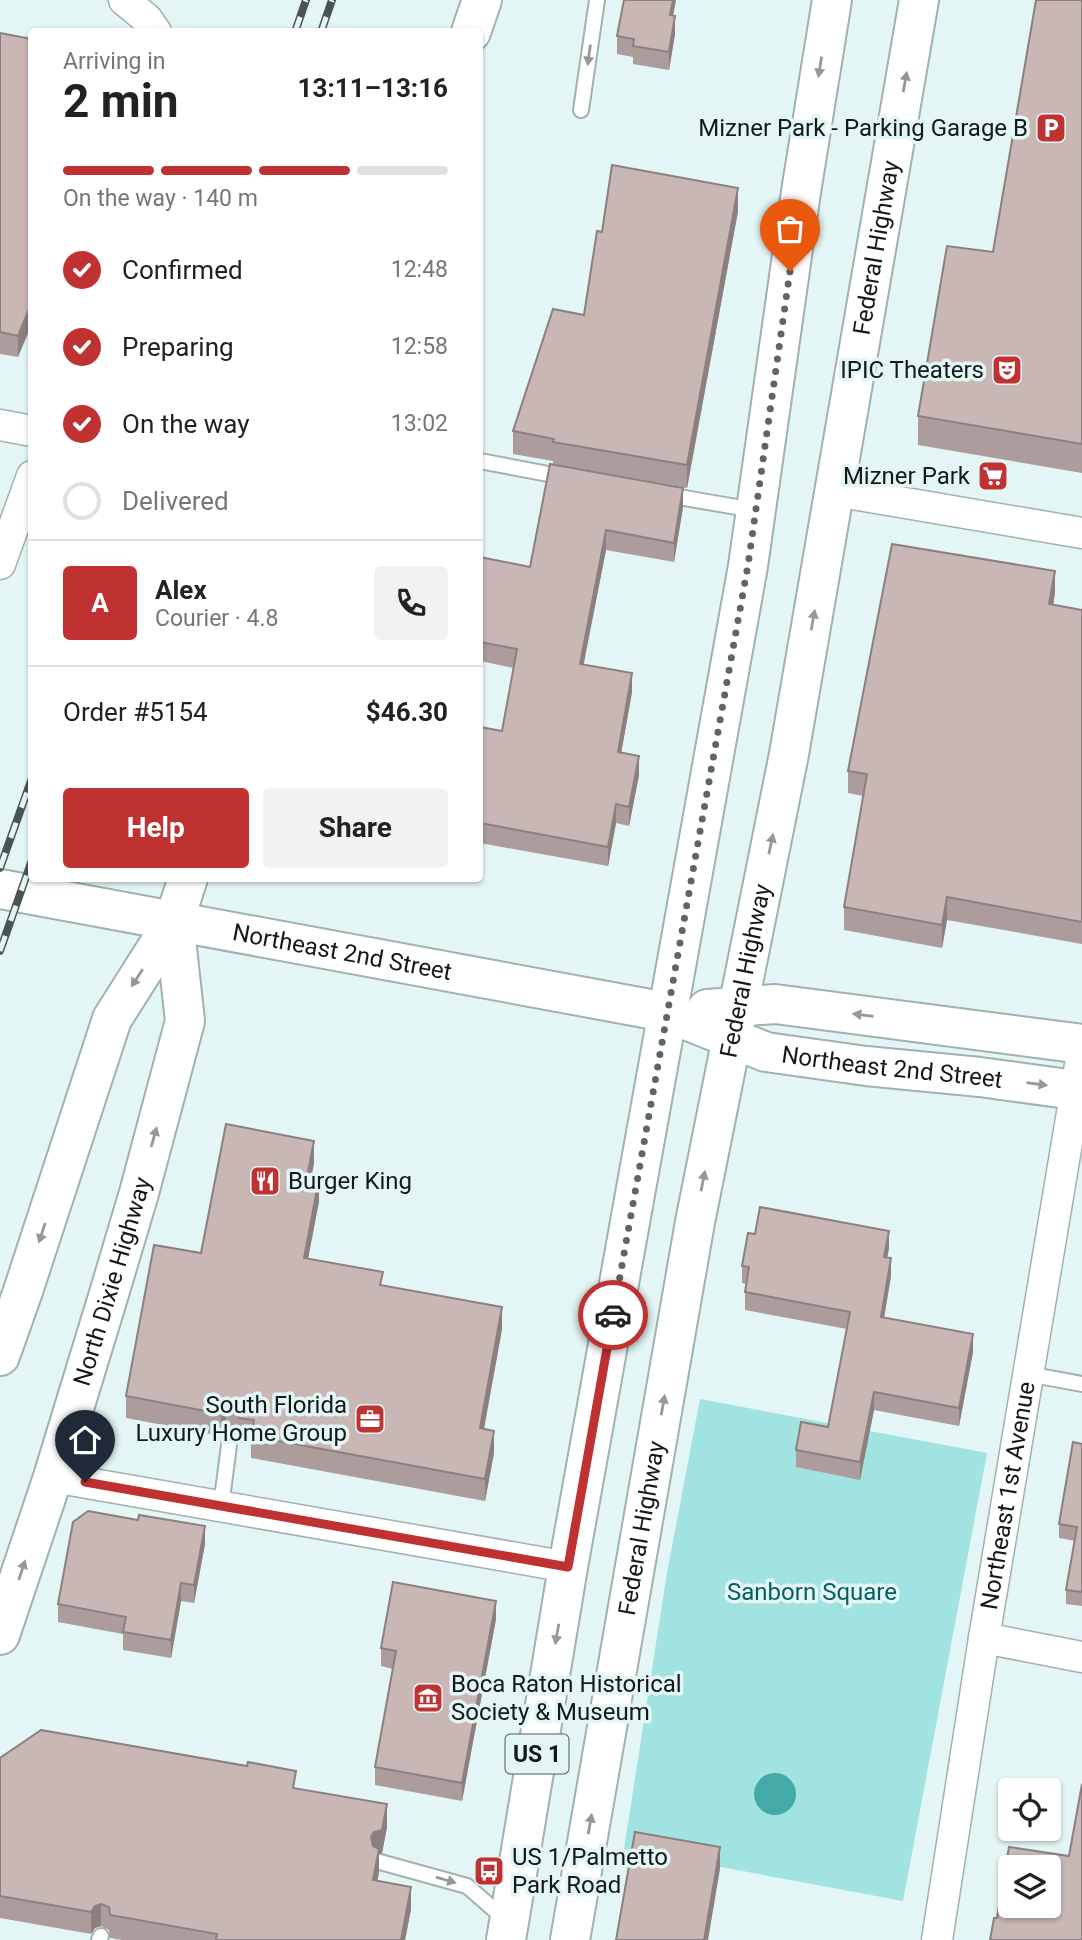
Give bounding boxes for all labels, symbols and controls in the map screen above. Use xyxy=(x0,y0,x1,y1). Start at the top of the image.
one-way arrow xyxy=(583,44,594,66)
text: Arriving in xyxy=(63,48,166,75)
one-way arrow xyxy=(814,56,825,78)
one-way arrow xyxy=(900,71,911,93)
text: 13:11–13:16 xyxy=(298,73,448,103)
text: 2 min xyxy=(63,74,179,128)
parking icon: Mizner Park - Parking Garage B xyxy=(1034,111,1068,145)
place label: Mizner Park - Parking Garage B xyxy=(698,114,1028,142)
street label: Federal Highway xyxy=(848,158,905,337)
text: On the way · 140 m xyxy=(63,185,258,212)
pin xyxy=(760,199,820,271)
icon: bag xyxy=(771,210,809,248)
icon: check xyxy=(63,251,101,289)
text: Confirmed xyxy=(122,255,243,285)
text: 12:48 xyxy=(391,256,448,283)
icon: check xyxy=(63,328,101,366)
text: Preparing xyxy=(122,332,234,362)
text: 12:58 xyxy=(391,333,448,360)
theatre icon: IPIC Theaters xyxy=(990,353,1024,387)
place label: IPIC Theaters xyxy=(840,356,984,384)
icon: check xyxy=(63,405,101,443)
text: On the way xyxy=(122,409,250,439)
text: 13:02 xyxy=(391,410,448,437)
supermarket icon: Mizner Park xyxy=(976,459,1010,493)
place label: Mizner Park xyxy=(843,462,971,490)
text: Delivered xyxy=(122,486,229,516)
button: phone xyxy=(374,566,448,640)
text: Alex xyxy=(155,575,207,605)
text: A xyxy=(91,588,109,618)
text: Courier · 4.8 xyxy=(155,605,278,632)
one-way arrow xyxy=(808,609,819,631)
text: Order #5154 xyxy=(63,697,208,727)
text: $46.30 xyxy=(366,697,448,727)
button: Help xyxy=(63,788,249,868)
button: Share xyxy=(263,788,448,868)
one-way arrow xyxy=(766,833,777,855)
street label: Federal Highway xyxy=(714,881,777,1060)
street label: Northeast 2nd Street xyxy=(230,918,454,986)
one-way arrow xyxy=(131,969,144,988)
one-way arrow xyxy=(852,1010,874,1021)
street label: Northeast 2nd Street xyxy=(780,1040,1004,1094)
one-way arrow xyxy=(1026,1079,1048,1090)
one-way arrow xyxy=(149,1126,160,1148)
restaurant icon: Burger King xyxy=(248,1164,282,1198)
place label: Burger King xyxy=(288,1167,412,1195)
one-way arrow xyxy=(698,1170,709,1192)
street label: North Dixie Highway xyxy=(68,1173,157,1389)
one-way arrow xyxy=(36,1223,47,1244)
courier xyxy=(578,1280,648,1350)
icon: car xyxy=(594,1296,632,1334)
street label: Northeast 1st Avenue xyxy=(975,1379,1041,1612)
place label: South Florida Luxury Home Group xyxy=(135,1391,347,1447)
one-way arrow xyxy=(658,1394,669,1416)
office icon: South Florida Luxury Home Group xyxy=(353,1402,387,1436)
pin xyxy=(55,1410,115,1482)
icon: home xyxy=(66,1421,104,1459)
street label: Federal Highway xyxy=(613,1438,671,1618)
one-way arrow xyxy=(17,1560,28,1581)
park label: Sanborn Square xyxy=(727,1578,897,1606)
one-way arrow xyxy=(551,1623,562,1645)
place label: Boca Raton Historical Society & Museum xyxy=(451,1670,682,1726)
museum icon: Boca Raton Historical Society & Museum xyxy=(411,1681,445,1715)
road number: US 1 xyxy=(505,1735,568,1774)
map controls xyxy=(998,1778,1061,1918)
button: locate xyxy=(998,1778,1061,1841)
one-way arrow xyxy=(585,1813,596,1835)
place label: US 1/Palmetto Park Road xyxy=(512,1843,668,1899)
bus stop icon: US 1/Palmetto Park Road xyxy=(472,1854,506,1888)
button: layers xyxy=(998,1855,1061,1918)
one-way arrow xyxy=(436,1876,457,1886)

